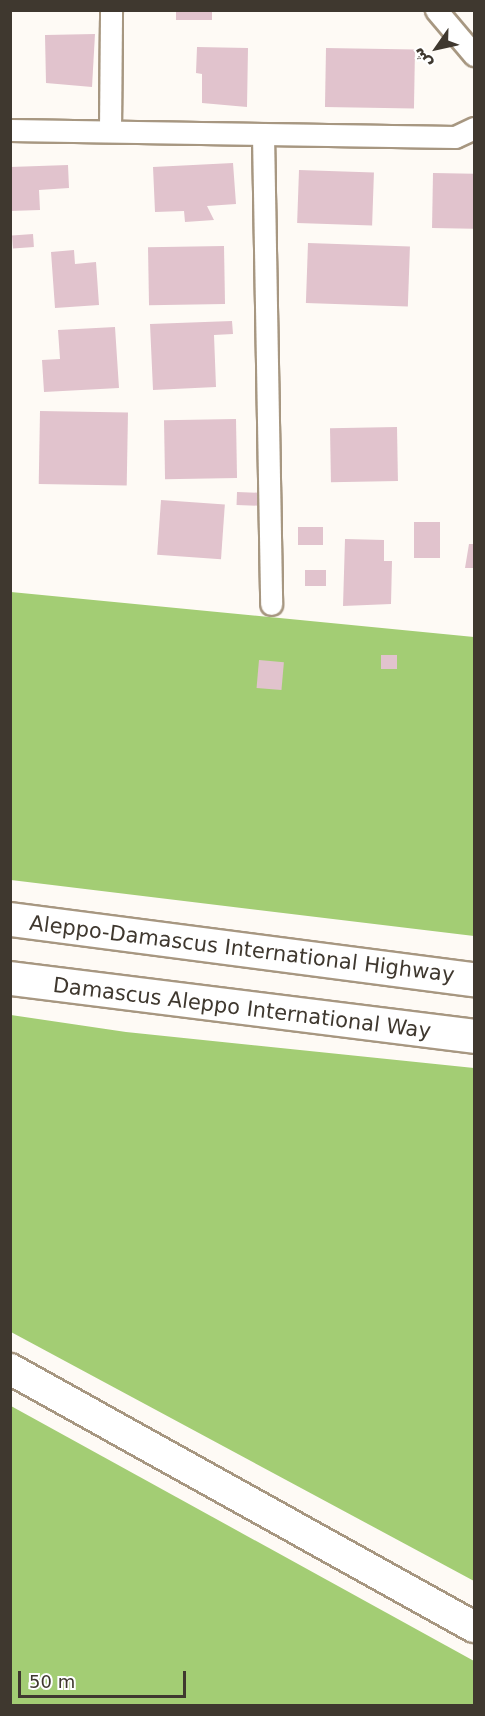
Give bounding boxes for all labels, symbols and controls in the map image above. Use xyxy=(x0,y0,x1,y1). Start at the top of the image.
north arrow xyxy=(407,18,467,78)
text: ش xyxy=(408,44,436,73)
street label: Aleppo-Damascus International Highway xyxy=(28,910,456,988)
street label: Damascus Aleppo International Way xyxy=(52,972,432,1044)
scale bar xyxy=(21,1659,189,1697)
text: 50 m xyxy=(29,1671,75,1692)

